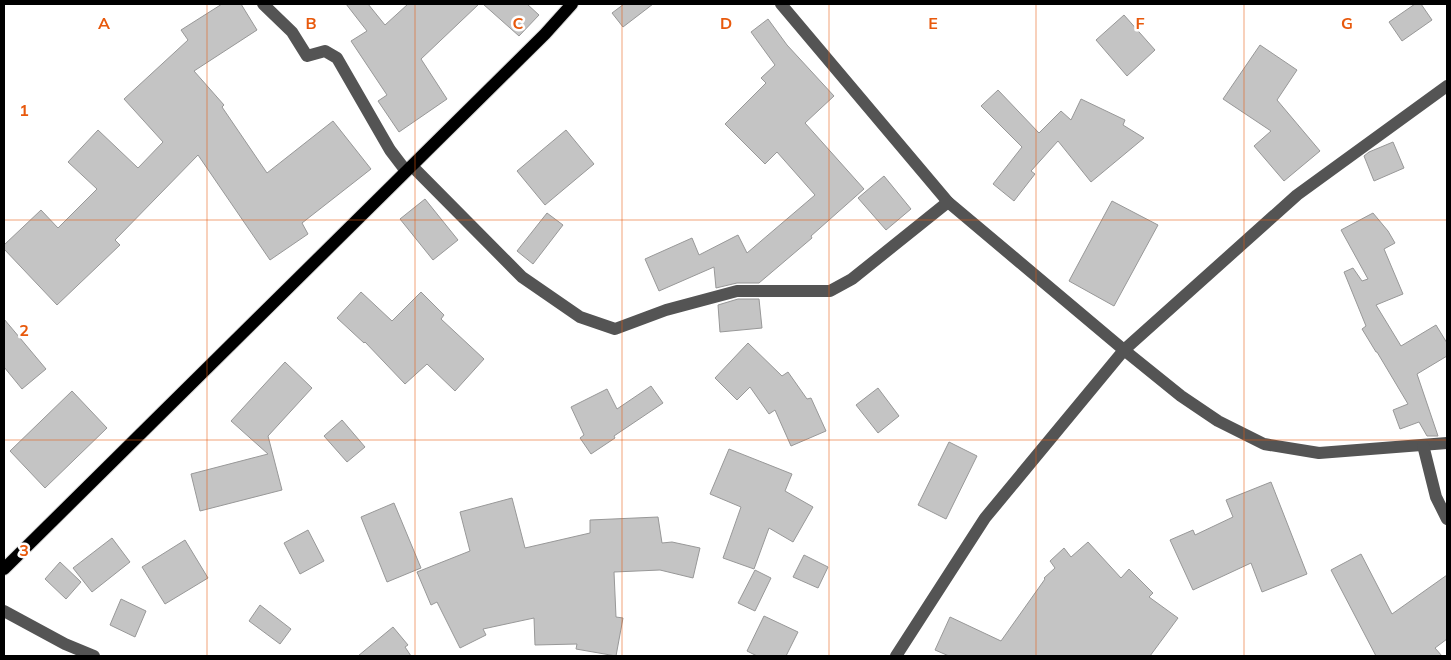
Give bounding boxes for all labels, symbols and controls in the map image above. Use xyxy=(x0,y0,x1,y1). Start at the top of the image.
text: A xyxy=(98,13,110,33)
text: B xyxy=(305,13,317,33)
text: C xyxy=(513,13,524,33)
text: D xyxy=(720,13,732,33)
text: E xyxy=(928,13,938,33)
text: F xyxy=(1135,13,1145,33)
text: G xyxy=(1341,13,1353,33)
text: 1 xyxy=(19,100,29,120)
text: 2 xyxy=(19,320,29,340)
text: 3 xyxy=(19,540,29,560)

